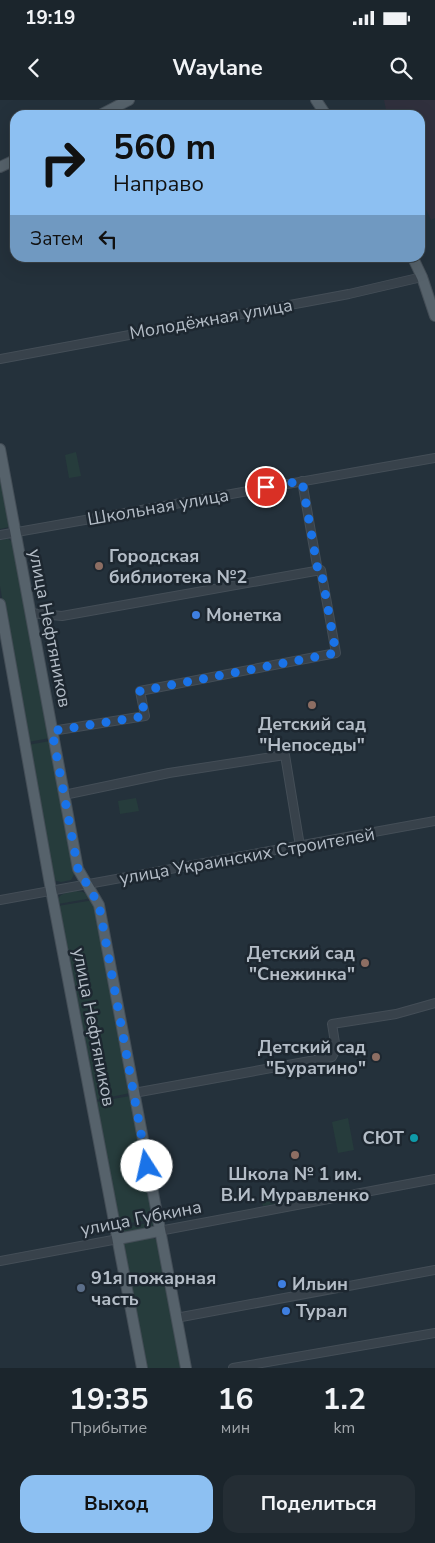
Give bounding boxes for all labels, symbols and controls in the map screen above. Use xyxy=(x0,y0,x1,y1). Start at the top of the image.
text: 19:19 xyxy=(25,5,75,31)
text: Waylane xyxy=(172,53,263,83)
icon: back xyxy=(20,54,48,82)
icon: search xyxy=(387,54,415,82)
text: 560 m xyxy=(113,124,216,171)
icon: right xyxy=(30,130,95,195)
text: Направо xyxy=(113,169,204,199)
icon: left xyxy=(94,225,122,253)
text: Затем xyxy=(30,226,84,252)
street label: Молодёжная улица xyxy=(128,293,294,345)
pin xyxy=(245,466,287,508)
icon: arrive xyxy=(252,473,280,501)
street label: Школьная улица xyxy=(85,483,231,531)
place label: Городская библиотека №2 xyxy=(109,544,247,589)
street label: улица Нефтяников xyxy=(23,547,77,709)
marker: Городская библиотека №2 xyxy=(93,560,105,572)
place label: Монетка xyxy=(206,603,282,627)
marker: Монетка xyxy=(190,609,202,621)
marker: Детский сад "Непоседы" xyxy=(306,699,318,711)
place label: Детский сад "Непоседы" xyxy=(258,712,366,757)
street label: улица Украинских Строителей xyxy=(117,822,377,890)
place label: Детский сад "Снежинка" xyxy=(247,941,355,986)
street label: улица Нефтяников xyxy=(67,946,121,1108)
marker: Детский сад "Снежинка" xyxy=(359,957,371,969)
place label: Детский сад "Буратино" xyxy=(258,1035,366,1080)
marker: Детский сад "Буратино" xyxy=(370,1051,382,1063)
place label: СЮТ xyxy=(363,1126,405,1150)
marker: СЮТ xyxy=(408,1132,420,1144)
position arrow xyxy=(120,1139,172,1191)
marker: Школа № 1 им. В.И. Муравленко xyxy=(289,1149,301,1161)
place label: Школа № 1 им. В.И. Муравленко xyxy=(221,1162,369,1207)
street label: улица Губкина xyxy=(78,1195,204,1241)
place label: 91я пожарная часть xyxy=(91,1266,216,1311)
place label: Ильин xyxy=(292,1272,348,1296)
marker: Ильин xyxy=(276,1278,288,1290)
marker: 91я пожарная часть xyxy=(75,1282,87,1294)
place label: Турал xyxy=(296,1299,347,1323)
marker: Турал xyxy=(280,1305,292,1317)
text: 19:35 xyxy=(69,1379,148,1420)
text: 16 xyxy=(217,1379,253,1420)
text: 1.2 xyxy=(323,1379,366,1420)
text: Прибытие xyxy=(70,1417,147,1439)
text: мин xyxy=(221,1417,250,1439)
text: km xyxy=(333,1417,355,1439)
button: Выход xyxy=(20,1475,213,1533)
button: Поделиться xyxy=(223,1475,415,1533)

